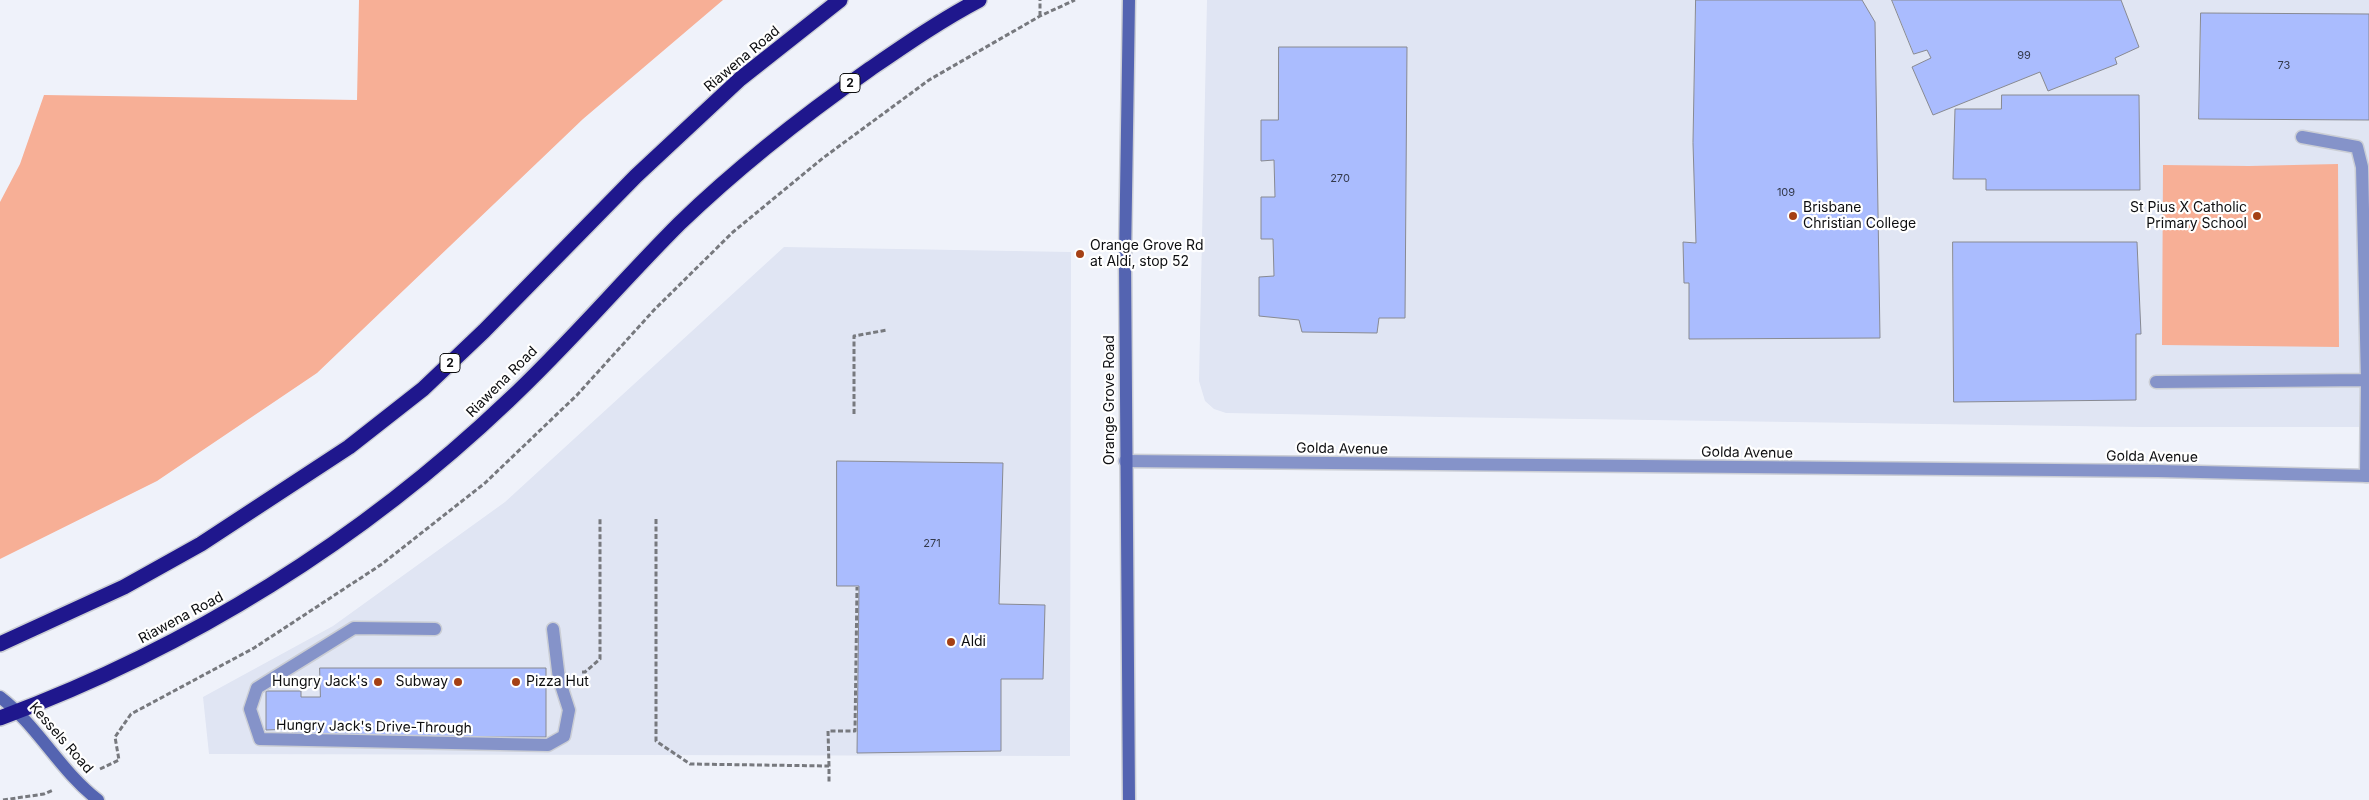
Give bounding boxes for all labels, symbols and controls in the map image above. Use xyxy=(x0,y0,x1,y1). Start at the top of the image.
street label: Riawena Road xyxy=(701,23,783,95)
house number: 99 xyxy=(2017,49,2031,63)
house number: 73 xyxy=(2278,59,2290,73)
road number: 2 xyxy=(840,74,860,92)
house number: 270 xyxy=(1330,172,1350,186)
house number: 109 xyxy=(1777,186,1795,200)
place label: Brisbane Christian College xyxy=(1803,200,1916,232)
place label: St Pius X Catholic Primary School xyxy=(2130,200,2247,232)
marker: Brisbane Christian College xyxy=(1787,210,1799,222)
marker: St Pius X Catholic Primary School xyxy=(2251,210,2263,222)
place label: Orange Grove Rd at Aldi, stop 52 xyxy=(1090,238,1203,270)
marker: Orange Grove Rd at Aldi, stop 52 xyxy=(1074,248,1086,260)
street label: Orange Grove Road xyxy=(1102,335,1118,465)
street label: Riawena Road xyxy=(463,343,541,421)
road number: 2 xyxy=(440,353,460,372)
street label: Golda Avenue xyxy=(1296,440,1388,458)
street label: Golda Avenue xyxy=(1701,444,1793,462)
street label: Golda Avenue xyxy=(2106,448,2198,466)
house number: 271 xyxy=(923,537,941,551)
street label: Riawena Road xyxy=(136,589,226,647)
place label: Aldi xyxy=(961,634,986,650)
marker: Aldi xyxy=(945,636,957,648)
place label: Hungry Jack's xyxy=(272,674,368,690)
place label: Subway xyxy=(395,674,448,690)
place label: Pizza Hut xyxy=(526,674,589,690)
marker: Hungry Jack's xyxy=(372,676,384,688)
marker: Subway xyxy=(452,676,464,688)
marker: Pizza Hut xyxy=(510,676,522,688)
street label: Kessels Road xyxy=(26,699,96,777)
street label: Hungry Jack's Drive-Through xyxy=(276,717,472,737)

